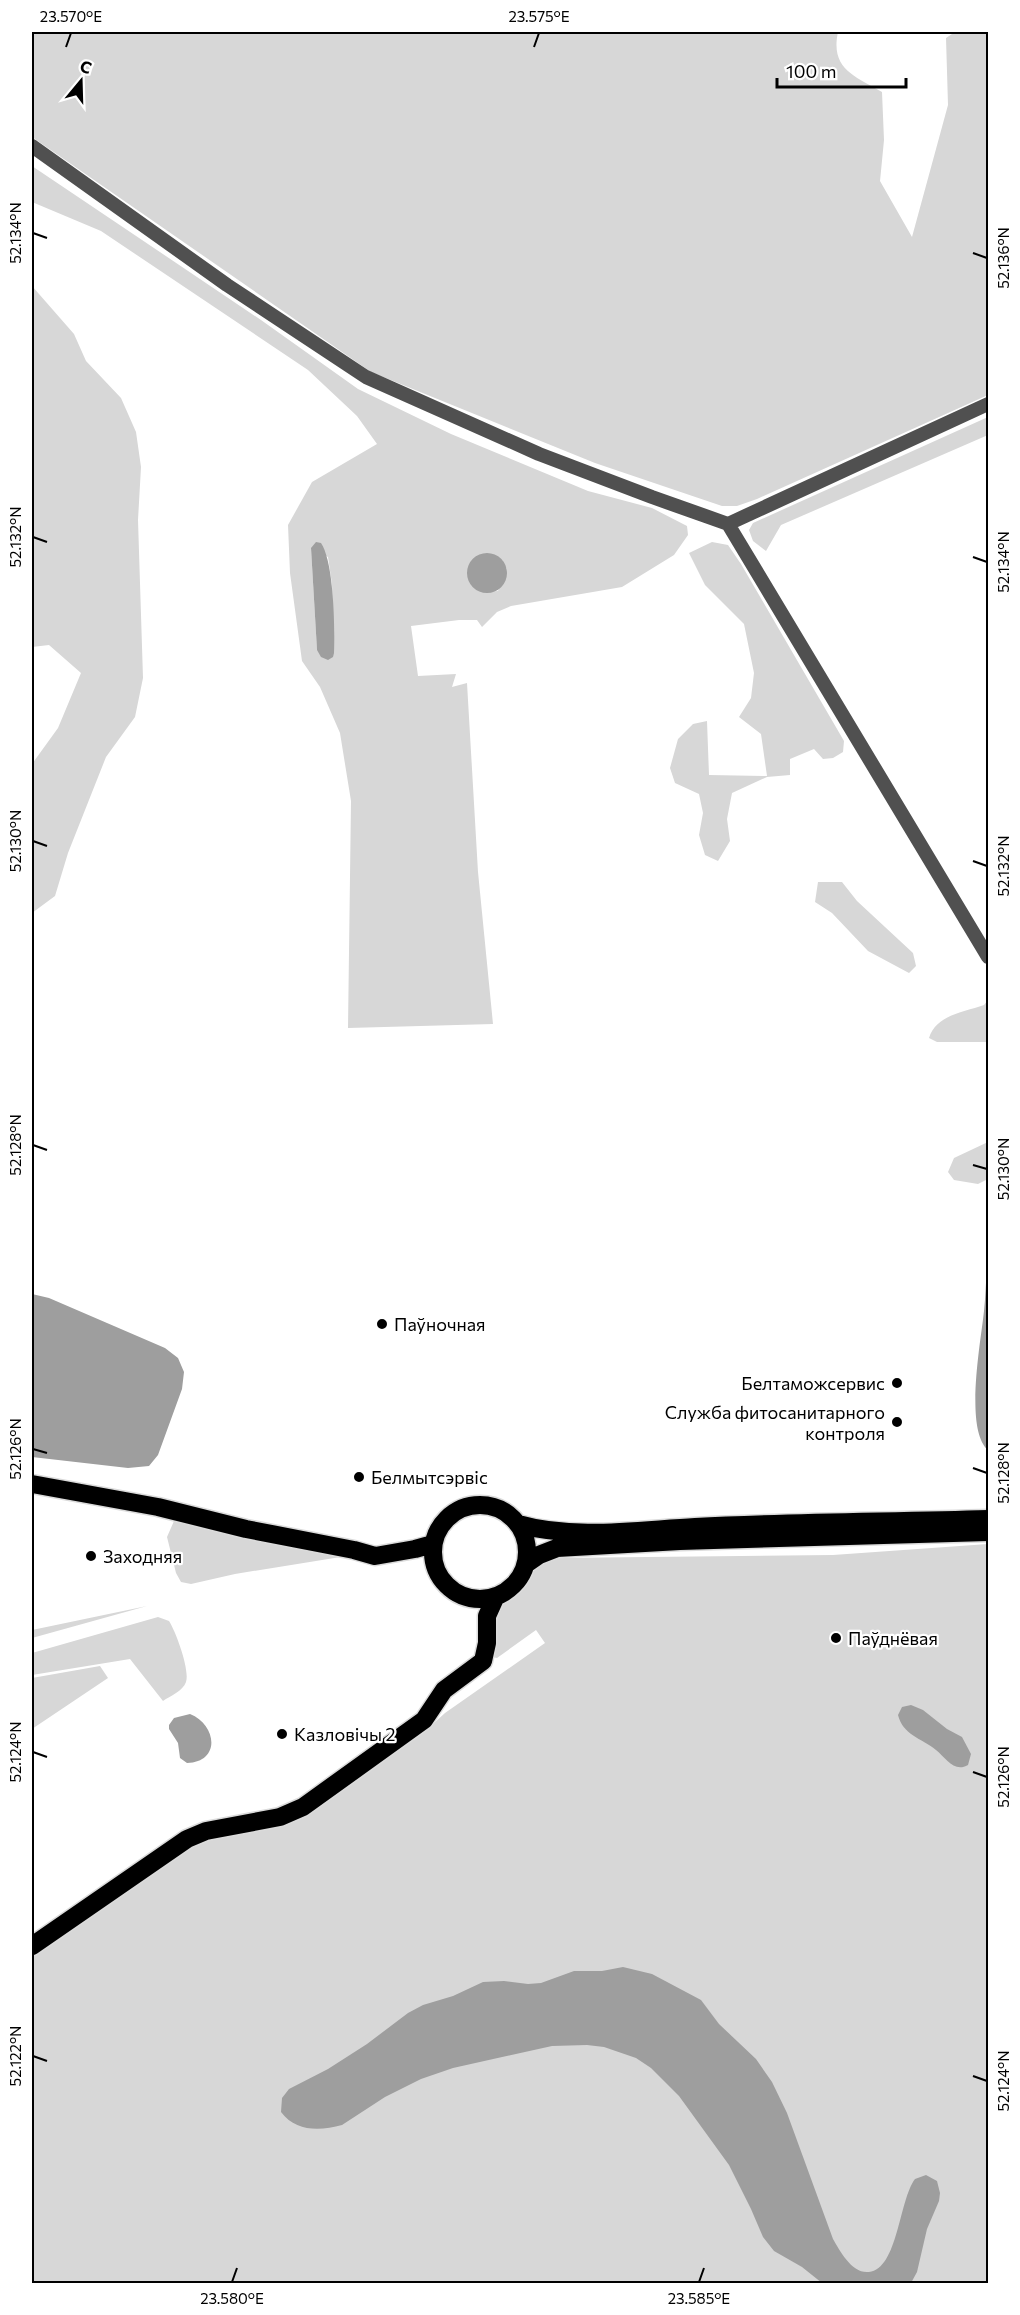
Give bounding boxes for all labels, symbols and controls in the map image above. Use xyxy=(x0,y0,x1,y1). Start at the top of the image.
text: 23.570°E xyxy=(40,7,102,25)
text: 23.575°E xyxy=(508,7,570,25)
north arrow xyxy=(51,51,111,111)
scale bar xyxy=(777,51,906,89)
text: С xyxy=(78,56,94,77)
text: 100 m xyxy=(786,60,836,82)
text: 52.134°N xyxy=(6,202,24,264)
text: 52.136°N xyxy=(994,227,1012,289)
text: 52.132°N xyxy=(6,506,24,568)
text: 52.134°N xyxy=(994,531,1012,593)
text: 52.130°N xyxy=(6,810,24,872)
text: 52.132°N xyxy=(994,835,1012,897)
text: 52.128°N xyxy=(6,1114,24,1176)
text: 52.130°N xyxy=(994,1138,1012,1200)
place label: Паўночная xyxy=(394,1313,486,1335)
marker: Паўночная xyxy=(375,1317,389,1331)
place label: Белтаможсервис xyxy=(741,1372,885,1394)
marker: Белтаможсервис xyxy=(890,1376,904,1390)
place label: Служба фитосанитарного контроля xyxy=(665,1401,885,1444)
marker: Служба фитосанитарного контроля xyxy=(890,1415,904,1429)
text: 52.126°N xyxy=(6,1418,24,1480)
text: 52.128°N xyxy=(994,1442,1012,1504)
place label: Белмытсэрвіс xyxy=(371,1466,488,1488)
marker: Белмытсэрвіс xyxy=(352,1470,366,1484)
place label: Заходняя xyxy=(103,1545,182,1567)
marker: Заходняя xyxy=(84,1549,98,1563)
place label: Паўднёвая xyxy=(848,1627,938,1649)
marker: Паўднёвая xyxy=(829,1631,843,1645)
text: 52.124°N xyxy=(6,1721,24,1783)
place label: Казловічы 2 xyxy=(294,1723,395,1745)
marker: Казловічы 2 xyxy=(275,1727,289,1741)
text: 52.126°N xyxy=(994,1746,1012,1808)
text: 52.122°N xyxy=(6,2026,24,2086)
text: 52.124°N xyxy=(994,2050,1012,2112)
text: 23.580°E xyxy=(200,2289,264,2307)
text: 23.585°E xyxy=(668,2289,730,2307)

